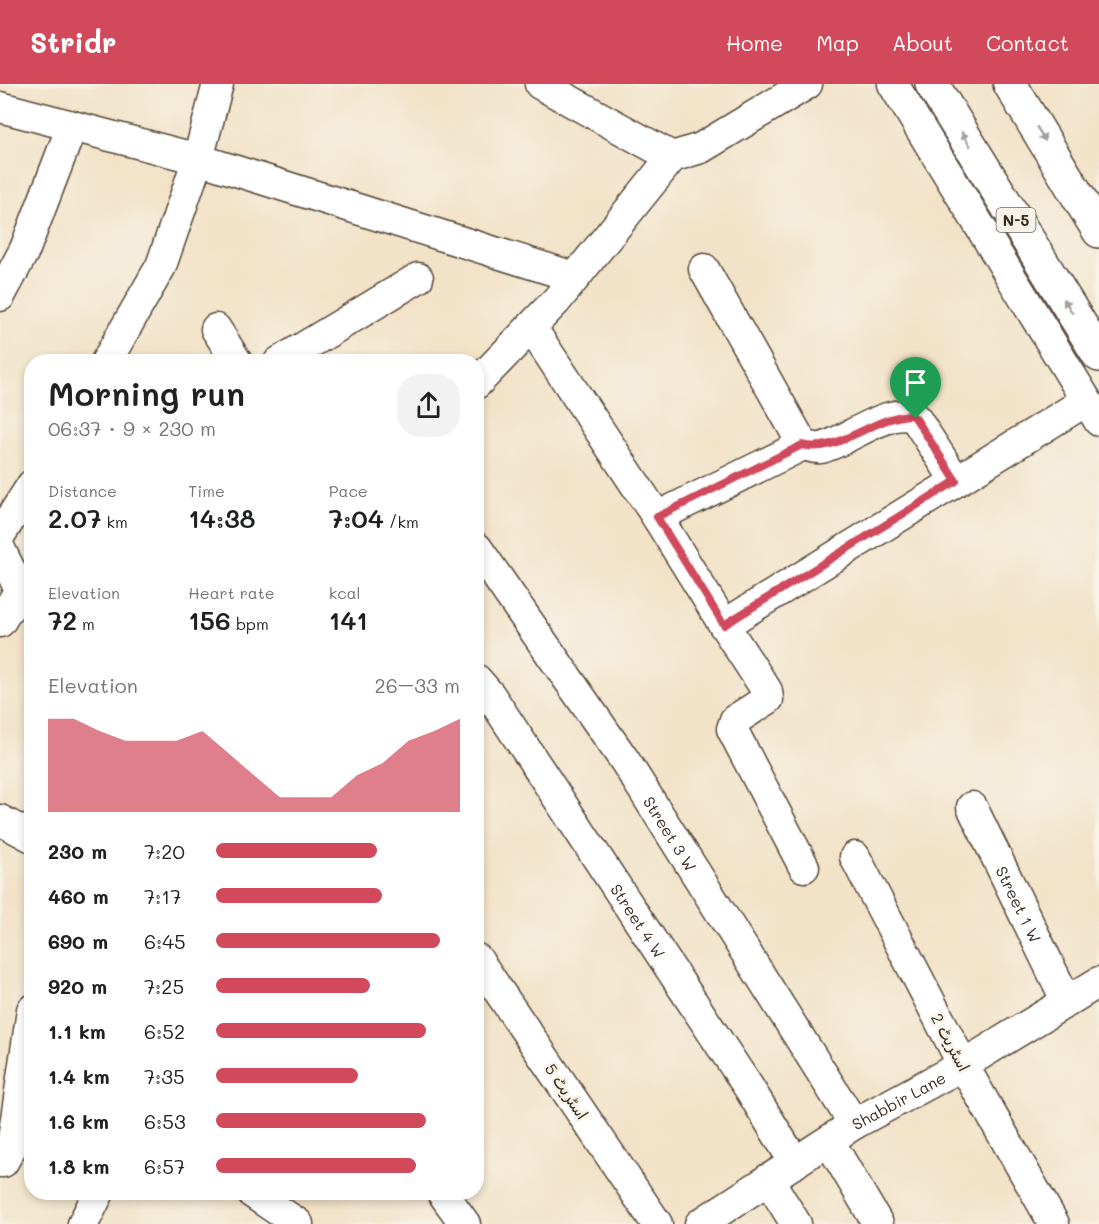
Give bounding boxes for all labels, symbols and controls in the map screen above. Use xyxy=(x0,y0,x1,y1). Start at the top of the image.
text: Stridr xyxy=(30,24,116,60)
text: Home xyxy=(726,29,783,56)
text: Map xyxy=(816,29,859,56)
text: About xyxy=(892,29,953,56)
text: Contact xyxy=(986,29,1069,56)
one-way arrow xyxy=(1035,126,1046,142)
one-way arrow xyxy=(961,131,972,148)
road number: N-5 xyxy=(996,208,1036,232)
one-way arrow xyxy=(1063,298,1074,314)
pin xyxy=(890,357,941,419)
icon: arrive xyxy=(899,366,932,399)
text: Morning run xyxy=(48,371,245,414)
button: share xyxy=(397,374,460,437)
text: 06:37 · 9 × 230 m xyxy=(48,415,216,441)
text: Distance xyxy=(48,480,117,501)
text: Time xyxy=(188,480,225,501)
text: Pace xyxy=(329,480,368,501)
text: 2.07 xyxy=(48,501,101,535)
text: 14:38 xyxy=(188,501,256,535)
text: 7:04 xyxy=(329,501,384,535)
text: km xyxy=(101,511,128,532)
text: /km xyxy=(384,511,419,532)
text: Elevation xyxy=(48,582,120,603)
text: Heart rate xyxy=(188,582,275,603)
text: kcal xyxy=(329,582,361,603)
text: 72 xyxy=(48,603,77,637)
text: 156 xyxy=(188,603,231,637)
text: 141 xyxy=(329,603,368,637)
text: m xyxy=(77,613,95,634)
text: bpm xyxy=(231,613,269,634)
text: Elevation xyxy=(48,672,138,698)
text: 26–33 m xyxy=(375,672,460,698)
street label: Street 3 W xyxy=(639,792,702,875)
text: 230 m xyxy=(48,838,107,864)
text: 7:20 xyxy=(144,838,185,864)
street label: Street 1 W xyxy=(992,862,1047,946)
street label: Street 4 W xyxy=(607,879,671,962)
text: 460 m xyxy=(48,883,109,909)
text: 7:17 xyxy=(144,883,181,909)
text: 690 m xyxy=(48,928,108,954)
text: 6:45 xyxy=(144,928,186,954)
text: 920 m xyxy=(48,973,107,999)
text: 7:25 xyxy=(144,973,184,999)
street label: اسٹریٹ 2 xyxy=(927,1009,975,1075)
text: 1.1 km xyxy=(48,1018,106,1044)
text: 6:52 xyxy=(144,1018,185,1044)
street label: اسٹریٹ 5 xyxy=(541,1059,593,1123)
text: 1.4 km xyxy=(48,1063,110,1089)
text: 7:35 xyxy=(144,1063,185,1089)
street label: Shabbir Lane xyxy=(848,1066,949,1134)
text: 1.6 km xyxy=(48,1108,109,1134)
text: 6:53 xyxy=(144,1108,186,1134)
text: 1.8 km xyxy=(48,1153,109,1179)
text: 6:57 xyxy=(144,1153,185,1179)

